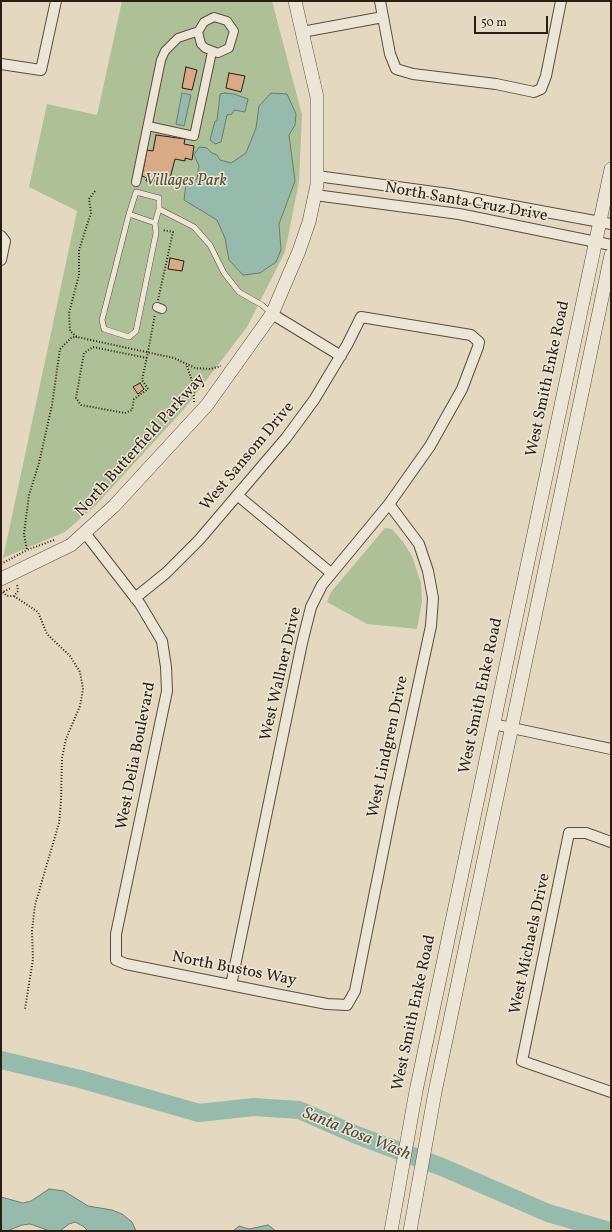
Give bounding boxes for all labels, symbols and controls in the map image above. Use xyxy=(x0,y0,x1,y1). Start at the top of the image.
scale bar xyxy=(476,8,550,34)
text: 50 m xyxy=(481,15,507,31)
park label: Villages Park xyxy=(145,172,227,192)
street label: North Santa Cruz Drive xyxy=(383,179,549,227)
street label: West Smith Enke Road xyxy=(523,299,575,459)
street label: North Butterfield Parkway xyxy=(72,371,210,521)
street label: West Sansom Drive xyxy=(197,399,299,515)
street label: West Wallner Drive xyxy=(257,605,307,743)
street label: West Smith Enke Road xyxy=(456,616,508,776)
street label: West Lindgren Drive xyxy=(365,674,413,820)
street label: West Delia Boulevard xyxy=(113,681,161,831)
street label: West Michaels Drive xyxy=(507,872,555,1016)
street label: West Smith Enke Road xyxy=(389,933,441,1093)
street label: North Bustos Way xyxy=(170,949,298,991)
water label: Santa Rosa Wash xyxy=(299,1104,413,1166)

